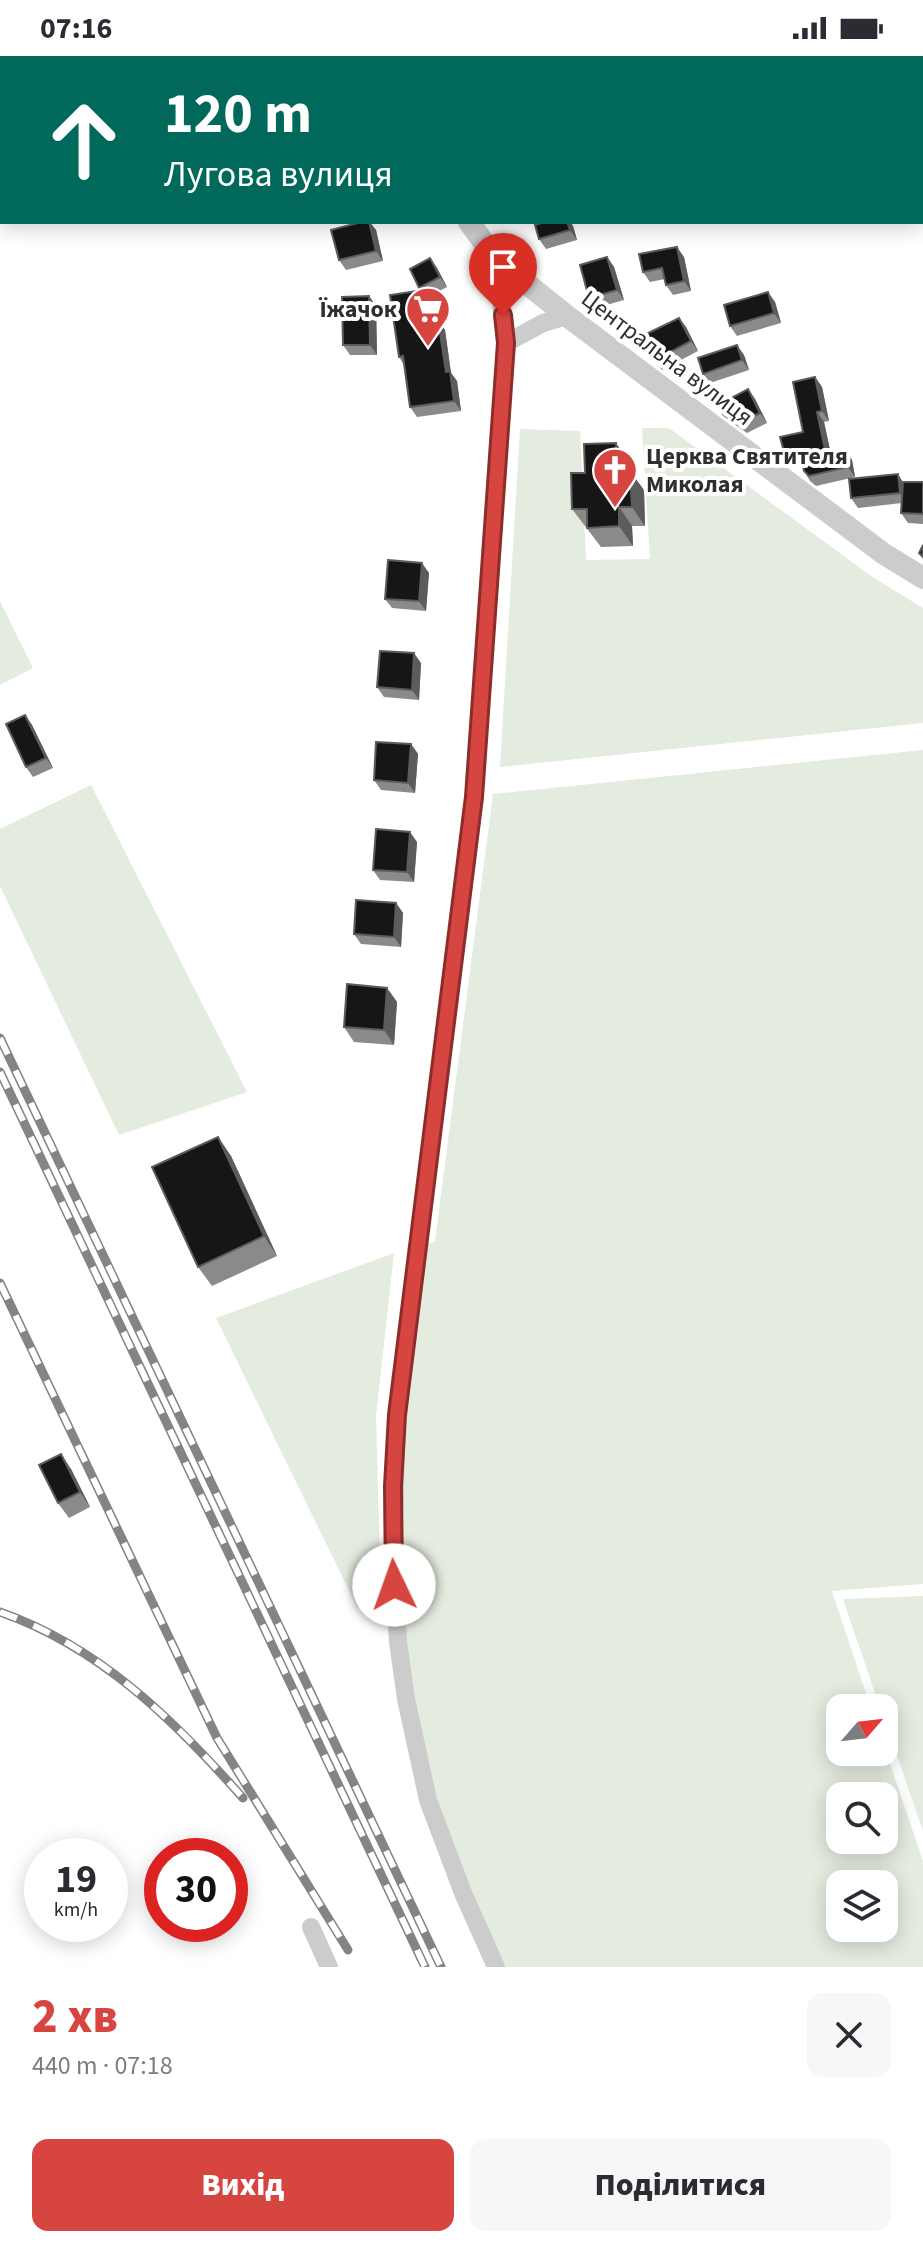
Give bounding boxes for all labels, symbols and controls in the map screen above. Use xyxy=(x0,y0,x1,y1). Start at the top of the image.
text: 07:16 xyxy=(40,7,112,50)
text: 120 m xyxy=(164,75,312,154)
icon: ahead xyxy=(32,88,136,192)
text: Лугова вулиця xyxy=(164,149,393,200)
pin xyxy=(469,233,537,315)
icon: arrive xyxy=(481,245,525,289)
street label: Центральна вулиця xyxy=(574,282,760,434)
supermarket icon: Їжачок xyxy=(404,285,452,348)
place label: Їжачок xyxy=(318,292,398,327)
place label: Церква Святителя Миколая xyxy=(646,439,848,502)
church icon: Церква Святителя Миколая xyxy=(591,446,639,509)
position arrow xyxy=(352,1543,436,1627)
north arrow xyxy=(826,1694,898,1766)
map controls xyxy=(826,1694,898,1942)
button: search xyxy=(826,1782,898,1854)
speed limit sign: 30 xyxy=(144,1838,248,1942)
text: 19 xyxy=(55,1851,97,1908)
button: layers xyxy=(826,1870,898,1942)
text: km/h xyxy=(54,1896,98,1924)
text: 2 хв xyxy=(32,1983,118,2051)
button: close xyxy=(807,1993,891,2077)
text: 440 m · 07:18 xyxy=(32,2047,173,2084)
button: Вихід xyxy=(32,2139,454,2231)
button: Поділитися xyxy=(470,2139,891,2231)

